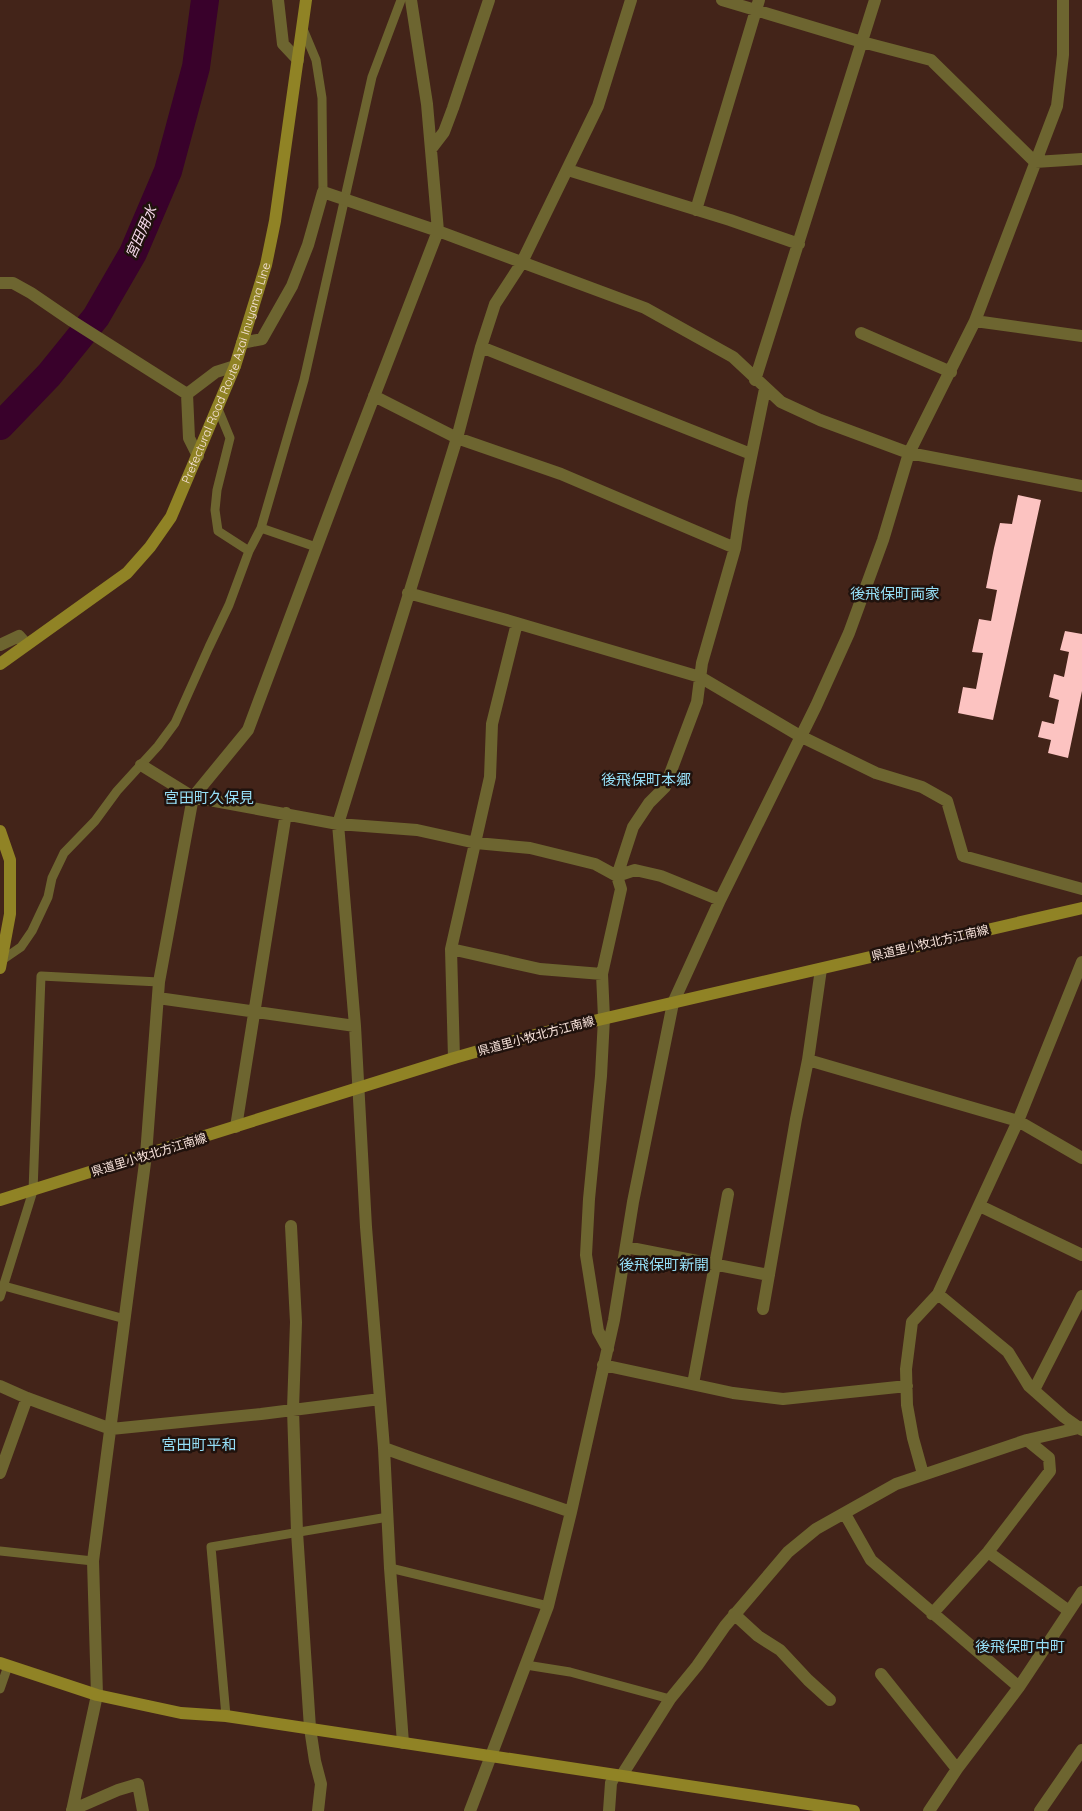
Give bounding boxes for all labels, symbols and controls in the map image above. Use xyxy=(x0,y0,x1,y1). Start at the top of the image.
water label: 宮田用水 xyxy=(121,201,161,261)
street label: Prefectural Road Route Azai Inuyama Line xyxy=(178,260,273,486)
district label: 後飛保町両家 xyxy=(850,584,940,603)
district label: 後飛保町本郷 xyxy=(601,770,691,789)
district label: 宮田町久保見 xyxy=(164,788,254,807)
street label: 県道里小牧北方江南線 xyxy=(870,922,990,963)
street label: 県道里小牧北方江南線 xyxy=(476,1013,596,1058)
street label: 県道里小牧北方江南線 xyxy=(89,1130,208,1179)
district label: 後飛保町新開 xyxy=(619,1255,709,1274)
district label: 宮田町平和 xyxy=(161,1435,237,1454)
district label: 後飛保町中町 xyxy=(975,1637,1065,1656)

